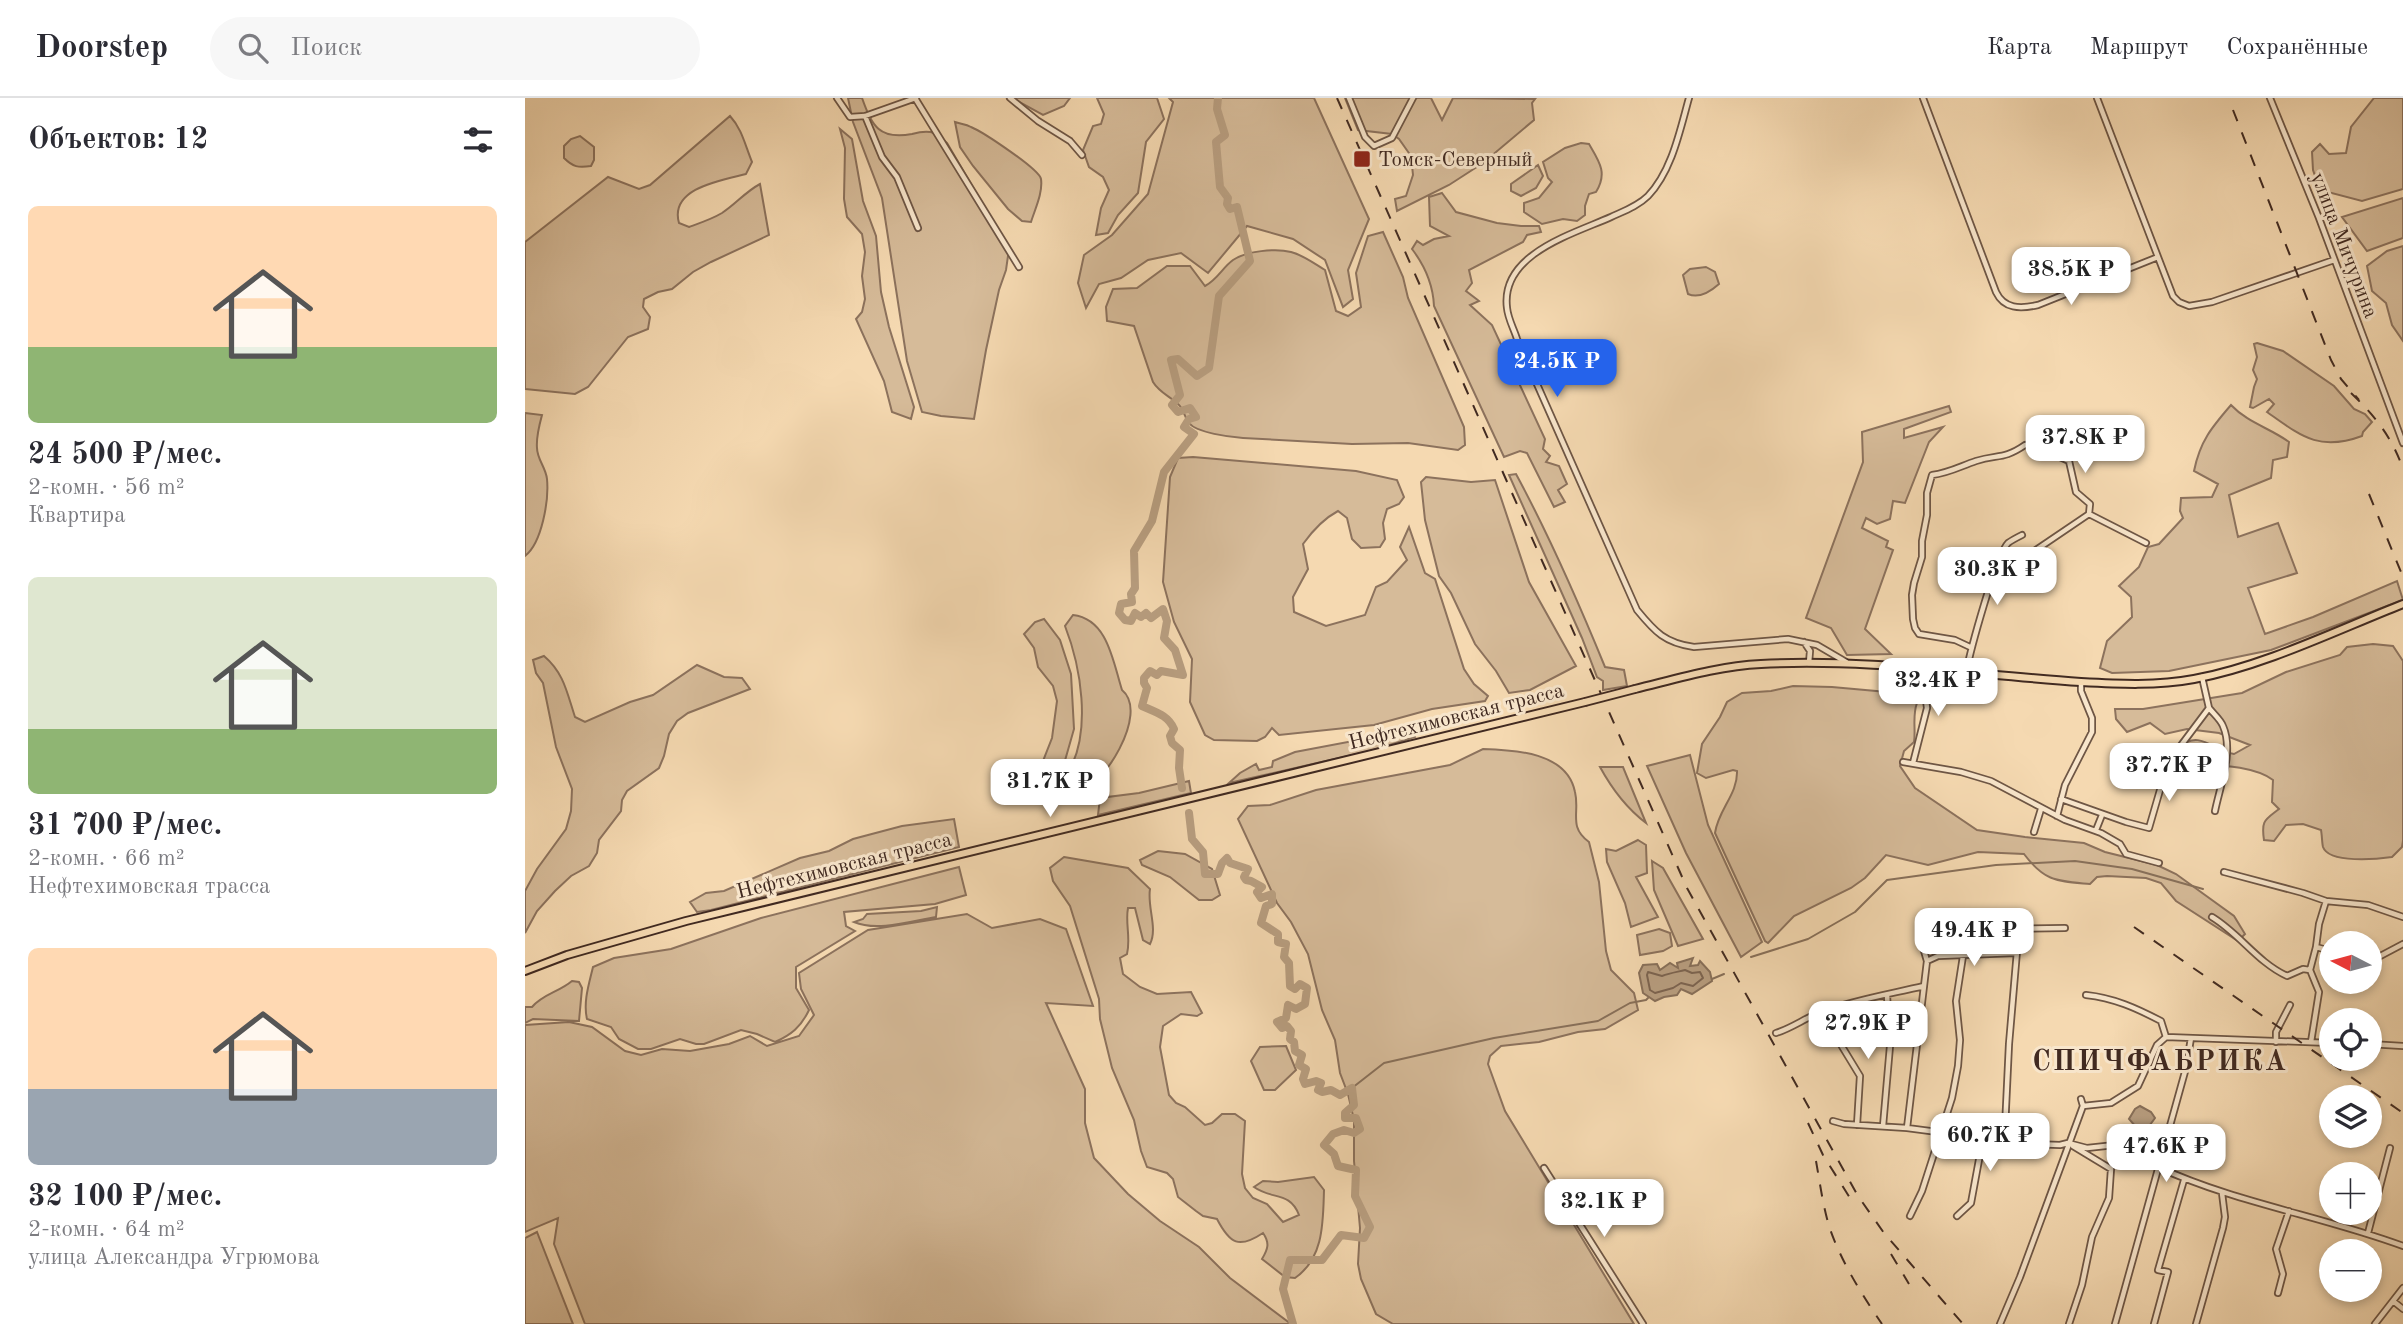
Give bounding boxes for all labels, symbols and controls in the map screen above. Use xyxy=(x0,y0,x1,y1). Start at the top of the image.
search box xyxy=(210,17,700,80)
icon: search xyxy=(234,29,272,67)
text: Doorstep xyxy=(35,32,168,65)
text: Поиск xyxy=(290,35,362,61)
text: Карта xyxy=(1987,36,2052,60)
text: Маршрут xyxy=(2090,36,2188,60)
text: Сохранённые xyxy=(2226,36,2368,60)
icon: filters xyxy=(459,121,497,159)
text: Объектов: 12 xyxy=(28,125,208,155)
marker: Томск-Северный xyxy=(1352,149,1372,169)
place label: Томск-Северный xyxy=(1378,150,1533,171)
street label: улица Мичурина xyxy=(2306,170,2381,321)
pin: 38.5K ₽ xyxy=(2006,248,2136,307)
icon: home xyxy=(200,251,326,377)
text: 38.5K ₽ xyxy=(2028,258,2114,281)
pin: 24.5K ₽ xyxy=(1492,340,1622,399)
text: 24.5K ₽ xyxy=(1514,350,1600,373)
pin: 37.8K ₽ xyxy=(2020,416,2150,475)
text: 37.8K ₽ xyxy=(2042,426,2128,449)
text: 24 500 ₽/мес. xyxy=(28,440,222,470)
text: 2-комн. · 56 m² xyxy=(28,476,185,499)
text: Квартира xyxy=(28,504,126,527)
pin: 30.3K ₽ xyxy=(1932,547,2062,607)
text: 30.3K ₽ xyxy=(1954,558,2040,581)
icon: home xyxy=(200,622,326,748)
pin: 32.4K ₽ xyxy=(1873,658,2003,718)
text: 32.4K ₽ xyxy=(1895,669,1981,692)
street label: Нефтехимовская трасса xyxy=(1346,681,1566,754)
pin: 37.7K ₽ xyxy=(2104,744,2234,803)
text: 37.7K ₽ xyxy=(2126,754,2212,777)
pin: 31.7K ₽ xyxy=(985,760,1115,819)
text: 31.7K ₽ xyxy=(1007,770,1093,793)
text: 31 700 ₽/мес. xyxy=(28,811,222,841)
street label: Нефтехимовская трасса xyxy=(734,830,954,903)
text: 2-комн. · 66 m² xyxy=(28,847,185,870)
text: Нефтехимовская трасса xyxy=(28,875,270,898)
pin: 49.4K ₽ xyxy=(1909,908,2039,968)
text: 49.4K ₽ xyxy=(1931,919,2017,942)
north arrow xyxy=(2319,931,2382,994)
map controls xyxy=(2319,931,2382,1302)
icon: home xyxy=(200,993,326,1119)
pin: 27.9K ₽ xyxy=(1803,1002,1933,1061)
button: locate xyxy=(2319,1008,2382,1071)
text: 27.9K ₽ xyxy=(1825,1012,1911,1035)
district label: СПИЧФАБРИКА xyxy=(2032,1048,2288,1077)
button: layers xyxy=(2319,1085,2382,1148)
pin: 60.7K ₽ xyxy=(1925,1114,2055,1173)
text: 60.7K ₽ xyxy=(1947,1124,2033,1147)
pin: 47.6K ₽ xyxy=(2101,1124,2231,1184)
text: 47.6K ₽ xyxy=(2123,1135,2209,1158)
button: + xyxy=(2319,1162,2382,1225)
pin: 32.1K ₽ xyxy=(1539,1180,1669,1239)
text: 32 100 ₽/мес. xyxy=(28,1182,222,1212)
text: 32.1K ₽ xyxy=(1561,1190,1647,1213)
text: 2-комн. · 64 m² xyxy=(28,1218,185,1241)
button: − xyxy=(2319,1239,2382,1302)
text: улица Александра Угрюмова xyxy=(28,1246,320,1269)

